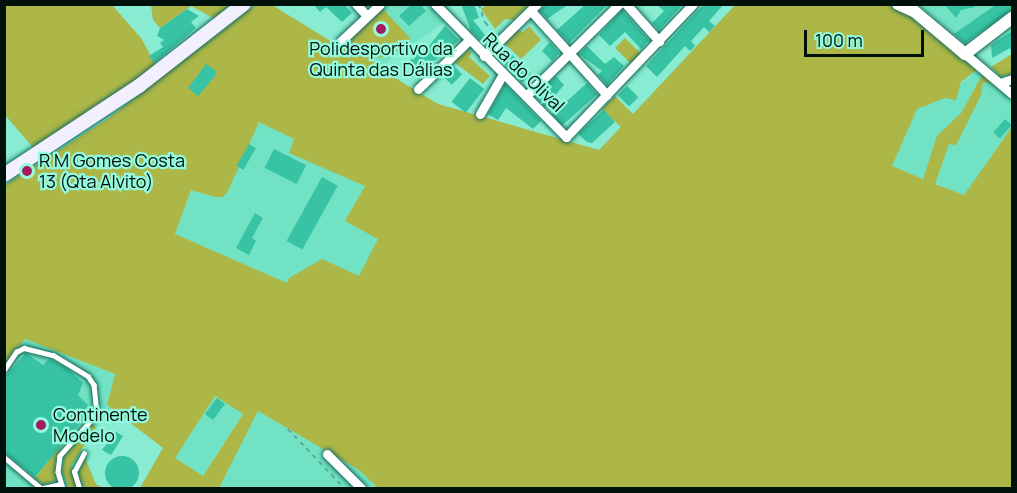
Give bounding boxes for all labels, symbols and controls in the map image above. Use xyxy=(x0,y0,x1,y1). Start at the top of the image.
scale bar xyxy=(807,18,927,56)
marker: Polidesportivo da Quinta das Dálias xyxy=(374,22,388,36)
street label: Rua do Olival xyxy=(479,28,569,116)
text: 100 m xyxy=(815,28,863,52)
place label: Polidesportivo da Quinta das Dálias xyxy=(309,38,453,80)
place label: R M Gomes Costa 13 (Qta Alvito) xyxy=(39,150,185,192)
marker: R M Gomes Costa 13 (Qta Alvito) xyxy=(20,164,34,178)
place label: Continente Modelo xyxy=(53,404,148,446)
marker: Continente Modelo xyxy=(34,418,48,432)

